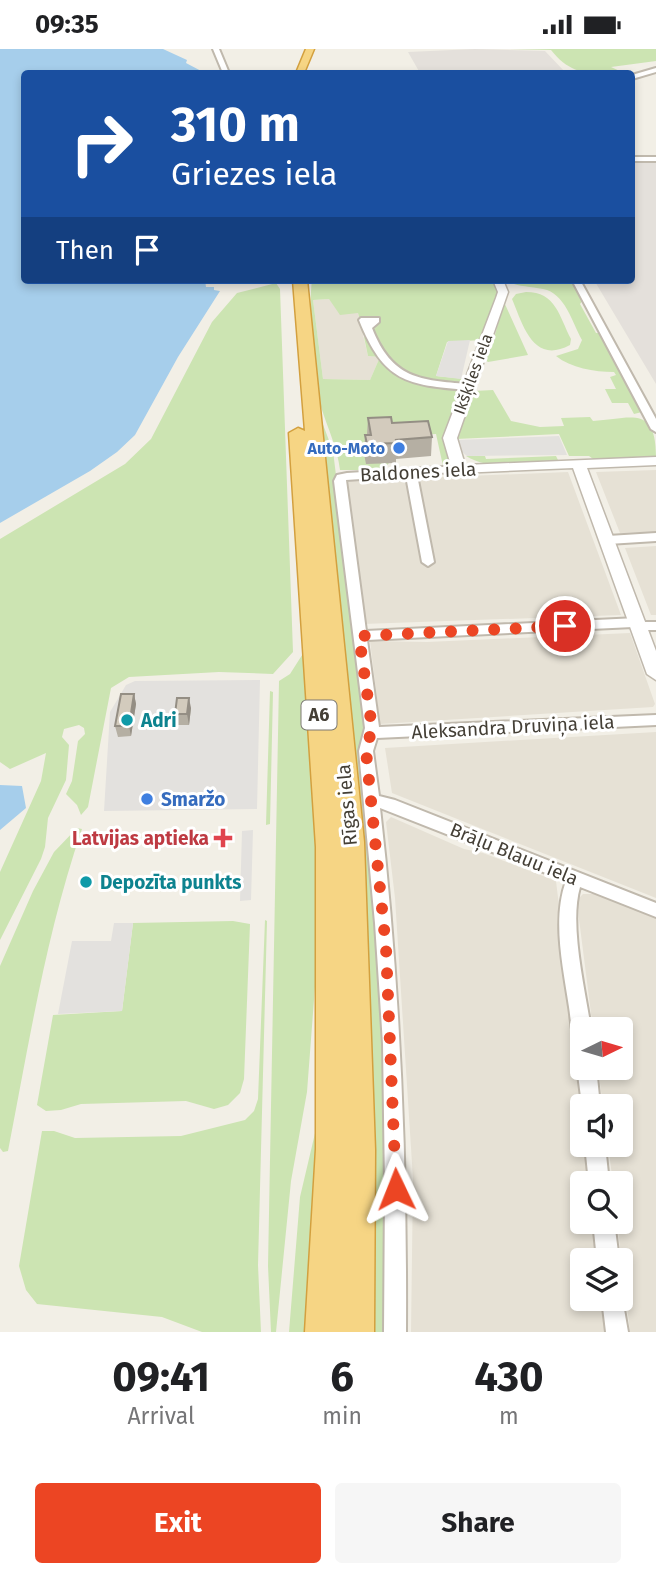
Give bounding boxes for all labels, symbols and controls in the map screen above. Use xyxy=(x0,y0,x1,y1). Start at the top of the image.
text: 09:35 xyxy=(35,9,99,40)
text: 310 m xyxy=(171,95,300,154)
icon: right xyxy=(56,98,147,189)
text: Griezes iela xyxy=(171,155,338,193)
icon: arrive xyxy=(128,231,166,269)
text: Then xyxy=(56,235,114,266)
street label: Ikšķiles iela xyxy=(450,331,497,417)
place label: Auto-Moto xyxy=(307,439,385,458)
marker: Auto-Moto xyxy=(391,440,407,456)
street label: Baldones iela xyxy=(359,457,477,487)
pin xyxy=(535,596,595,656)
icon: arrive xyxy=(546,607,584,645)
road number: A6 xyxy=(302,701,336,729)
place label: Adri xyxy=(140,709,177,732)
street label: Aleksandra Druviņa iela xyxy=(411,710,615,745)
marker: Adri xyxy=(119,712,135,728)
street label: Rīgas iela xyxy=(332,763,362,847)
place label: Smaržo xyxy=(161,788,225,811)
marker: Smaržo xyxy=(139,791,155,807)
street label: Brāļu Blauu iela xyxy=(446,818,581,891)
place label: Latvijas aptieka xyxy=(72,827,209,850)
marker: Latvijas aptieka xyxy=(215,830,231,846)
place label: Depozīta punkts xyxy=(100,871,241,894)
marker: Depozīta punkts xyxy=(78,874,94,890)
north arrow xyxy=(570,1017,634,1080)
map controls xyxy=(570,1017,633,1311)
button: sound xyxy=(570,1094,633,1157)
position arrow xyxy=(359,1152,433,1226)
button: search xyxy=(570,1171,633,1234)
button: layers xyxy=(570,1248,633,1311)
text: 09:41 xyxy=(112,1352,210,1402)
text: 6 xyxy=(330,1352,354,1402)
text: 430 xyxy=(474,1352,544,1402)
text: Arrival xyxy=(127,1402,195,1430)
text: min xyxy=(322,1402,362,1430)
text: m xyxy=(499,1402,519,1430)
button: Exit xyxy=(35,1483,321,1563)
button: Share xyxy=(335,1483,621,1563)

